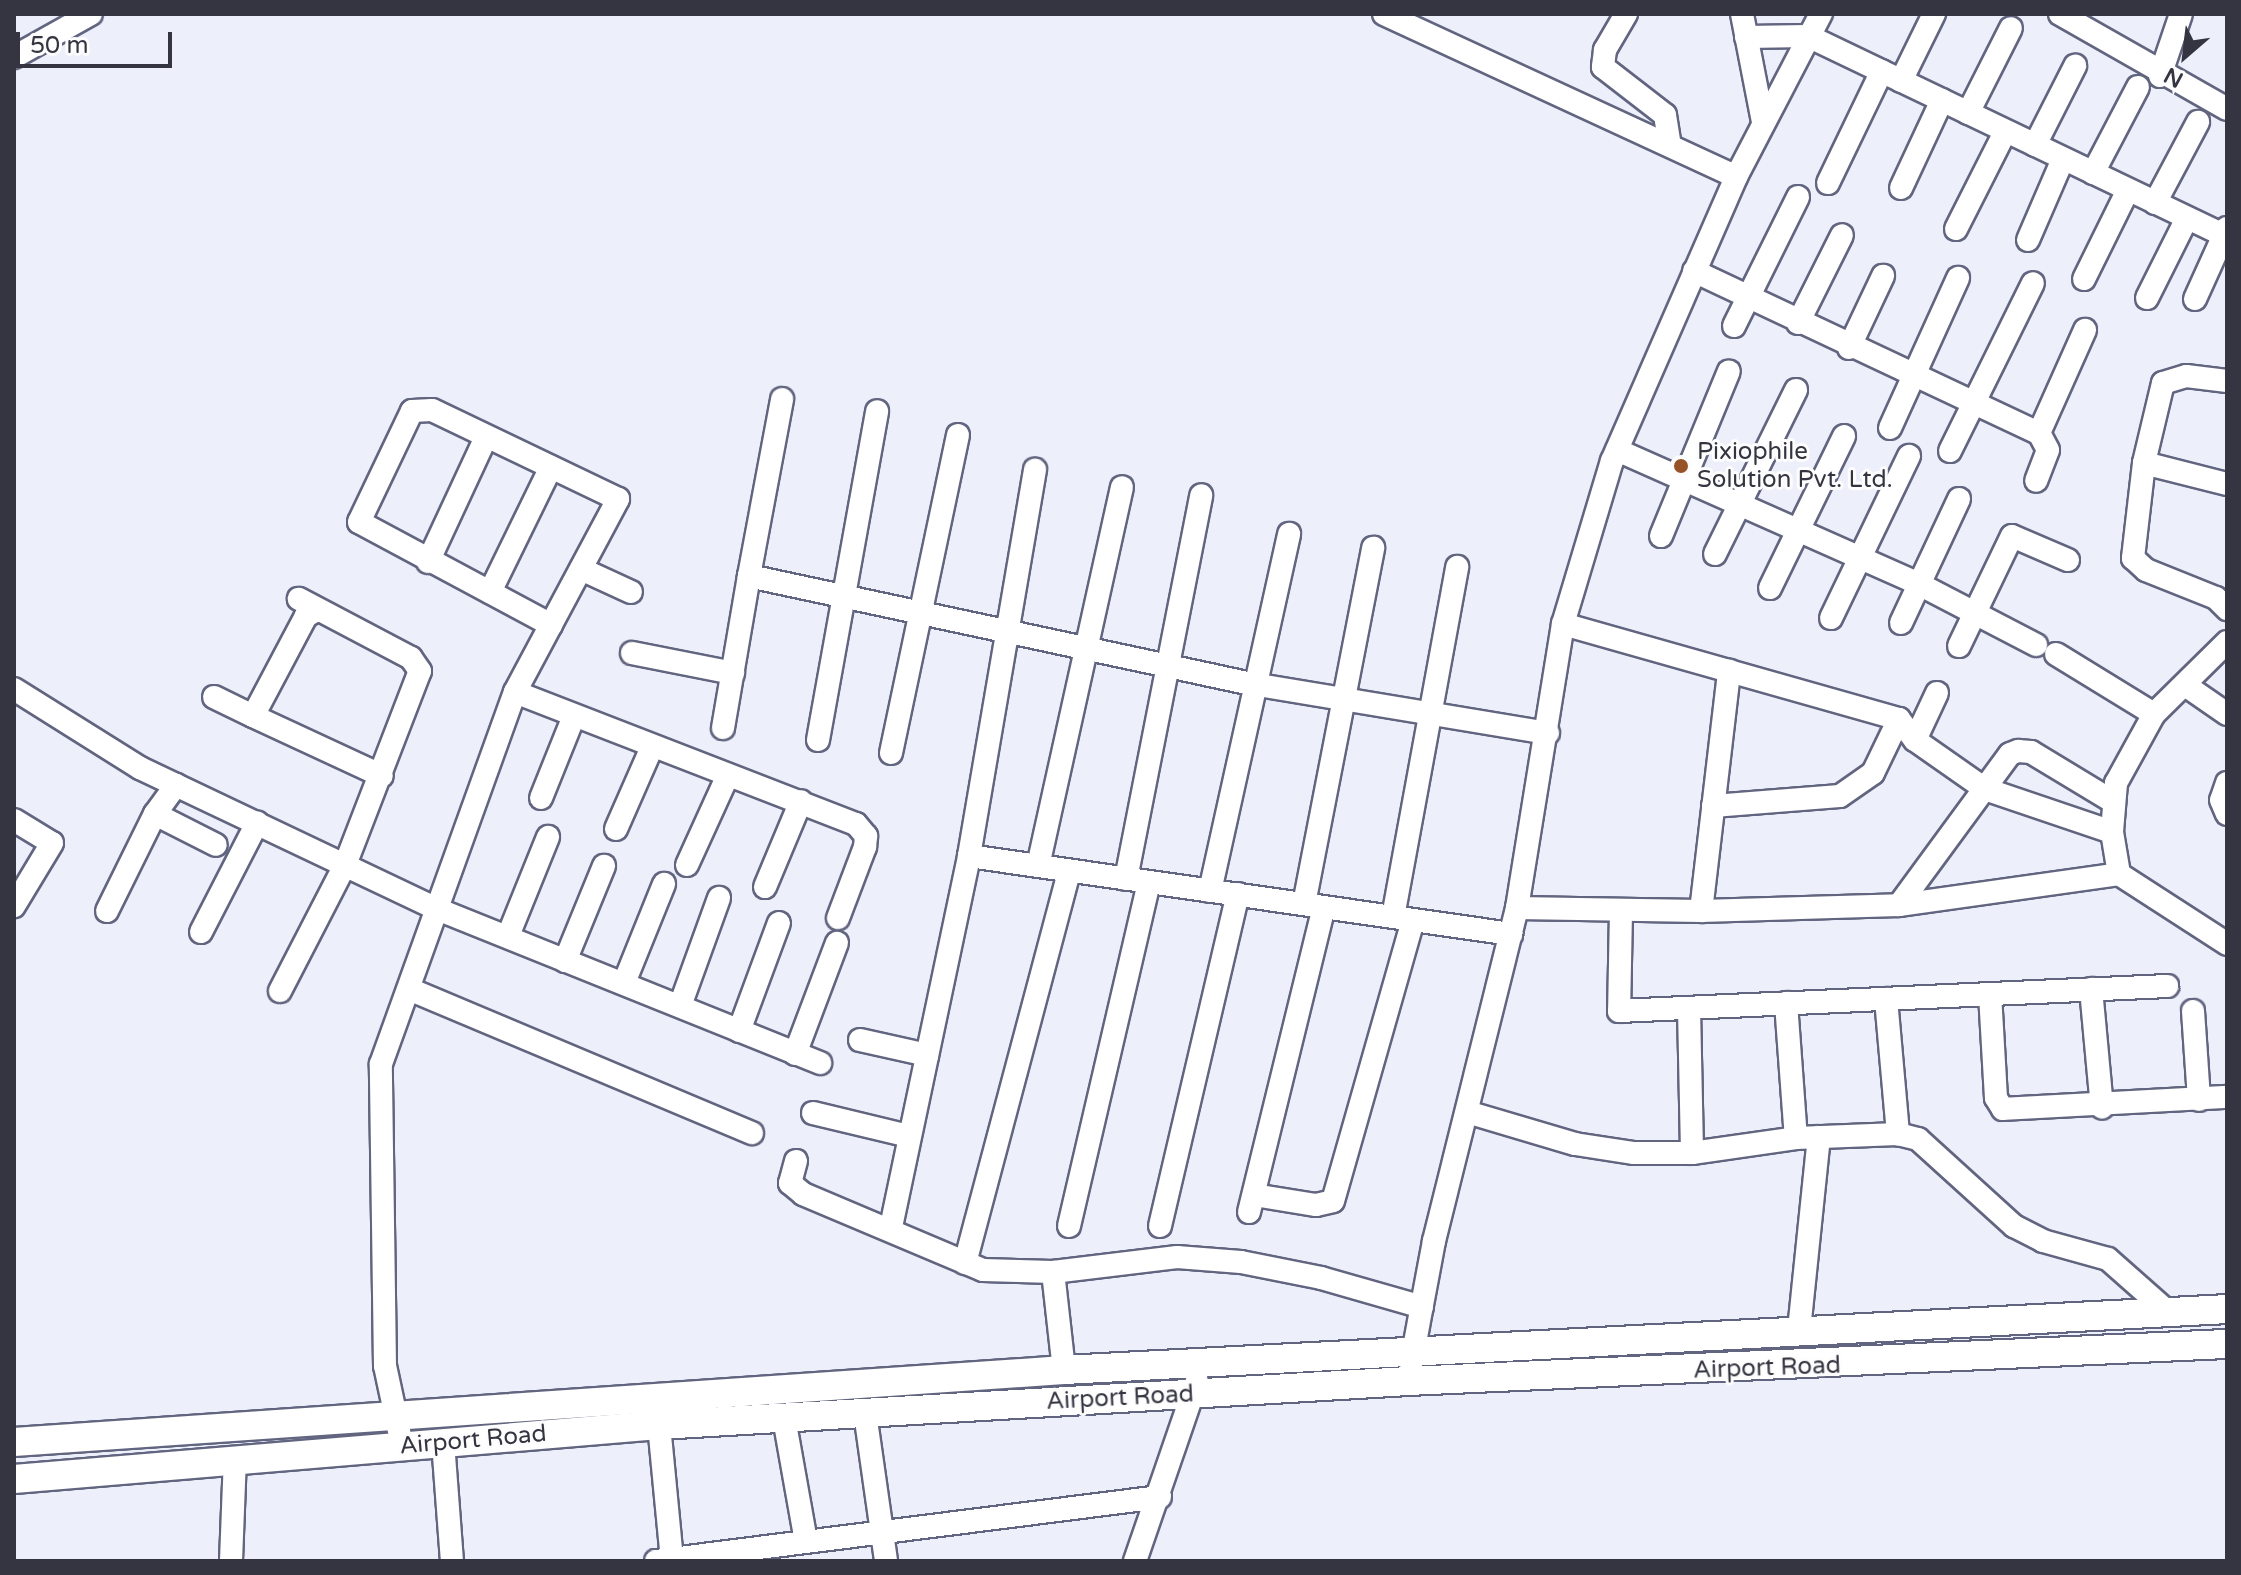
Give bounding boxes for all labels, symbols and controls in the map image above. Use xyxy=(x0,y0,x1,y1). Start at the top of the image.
scale bar xyxy=(20,16,176,66)
north arrow xyxy=(2145,16,2225,96)
text: 50 m xyxy=(30,31,88,60)
text: N xyxy=(2160,62,2188,93)
place label: Pixiophile Solution Pvt. Ltd. xyxy=(1697,438,1893,494)
marker: Pixiophile Solution Pvt. Ltd. xyxy=(1672,457,1690,475)
street label: Airport Road xyxy=(1693,1351,1841,1385)
street label: Airport Road xyxy=(1046,1380,1194,1416)
street label: Airport Road xyxy=(398,1419,548,1461)

